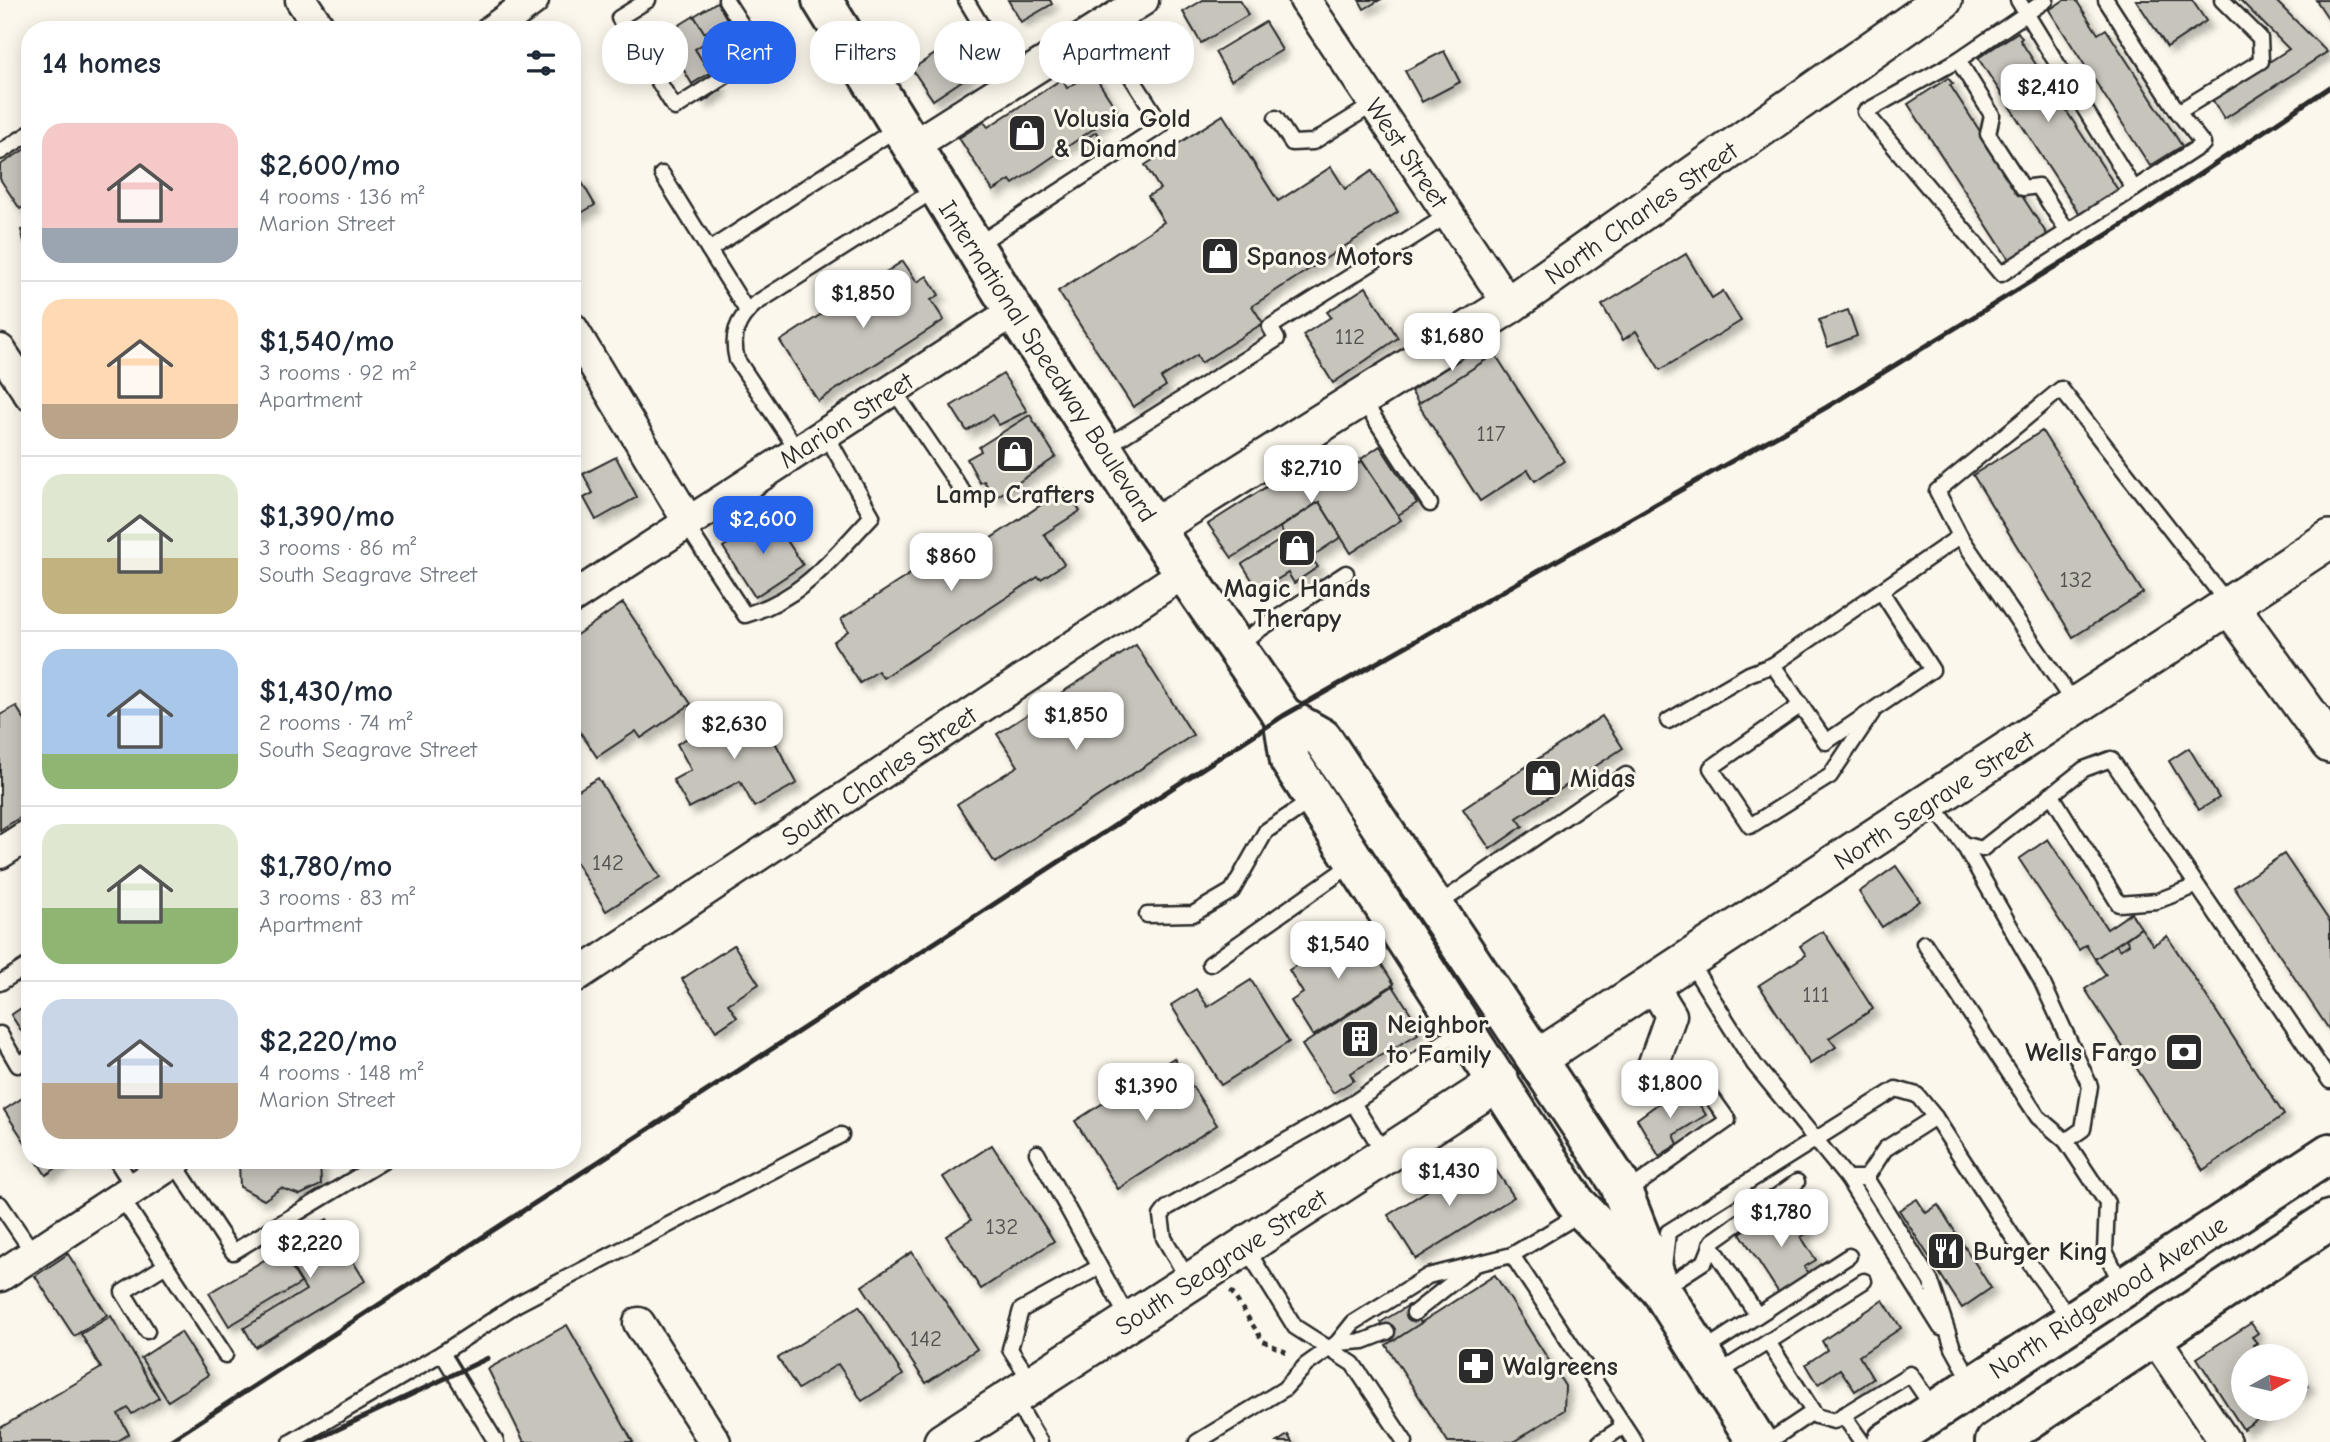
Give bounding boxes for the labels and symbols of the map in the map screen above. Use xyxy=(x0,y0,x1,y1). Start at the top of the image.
pin: $2,410 xyxy=(1991,64,2105,124)
street label: West Street xyxy=(1359,93,1455,215)
place label: Volusia Gold & Diamond xyxy=(1054,104,1191,164)
shop icon: Volusia Gold & Diamond xyxy=(1006,112,1048,154)
street label: North Charles Street xyxy=(1540,135,1745,292)
street label: International Speedway Boulevard xyxy=(932,195,1163,528)
shop icon: Spanos Motors xyxy=(1199,235,1241,277)
place label: Spanos Motors xyxy=(1247,242,1413,272)
pin: $1,850 xyxy=(806,270,920,330)
pin: $1,680 xyxy=(1395,314,1509,373)
house number: 112 xyxy=(1335,323,1365,350)
street label: Marion Street xyxy=(774,366,920,475)
house number: 117 xyxy=(1476,420,1506,447)
shop icon: Lamp Crafters xyxy=(994,433,1036,475)
pin: $2,710 xyxy=(1254,446,1368,505)
place label: Lamp Crafters xyxy=(935,480,1095,510)
pin: $2,600 xyxy=(706,496,820,556)
shop icon: Magic Hands Therapy xyxy=(1276,527,1318,569)
pin: $860 xyxy=(910,534,992,593)
house number: 132 xyxy=(2060,566,2092,593)
place label: Magic Hands Therapy xyxy=(1224,574,1370,634)
pin: $1,850 xyxy=(1019,692,1133,752)
street label: South Charles Street xyxy=(776,700,984,853)
pin: $2,630 xyxy=(677,702,791,761)
street label: North Segrave Street xyxy=(1829,724,2042,877)
shop icon: Midas xyxy=(1522,757,1564,799)
place label: Midas xyxy=(1570,764,1635,794)
house number: 142 xyxy=(592,849,624,876)
pin: $1,540 xyxy=(1281,922,1395,981)
house number: 111 xyxy=(1802,981,1830,1008)
place label: Neighbor to Family xyxy=(1386,1010,1491,1070)
building icon: Neighbor to Family xyxy=(1339,1018,1381,1060)
bank icon: Wells Fargo xyxy=(2163,1031,2205,1073)
place label: Wells Fargo xyxy=(2025,1038,2157,1068)
pin: $1,800 xyxy=(1613,1060,1727,1120)
pin: $1,390 xyxy=(1089,1064,1203,1123)
pin: $1,430 xyxy=(1392,1148,1506,1208)
street label: South Seagrave Street xyxy=(1110,1182,1334,1343)
pin: $1,780 xyxy=(1724,1190,1838,1249)
street label: North Ridgewood Avenue xyxy=(1984,1210,2233,1386)
house number: 132 xyxy=(986,1213,1018,1240)
pin: $2,220 xyxy=(253,1220,367,1280)
restaurant icon: Burger King xyxy=(1925,1230,1967,1272)
place label: Burger King xyxy=(1973,1237,2108,1267)
house number: 142 xyxy=(910,1325,942,1352)
north arrow xyxy=(2231,1344,2308,1421)
pharmacy icon: Walgreens xyxy=(1455,1345,1497,1387)
place label: Walgreens xyxy=(1503,1352,1618,1382)

